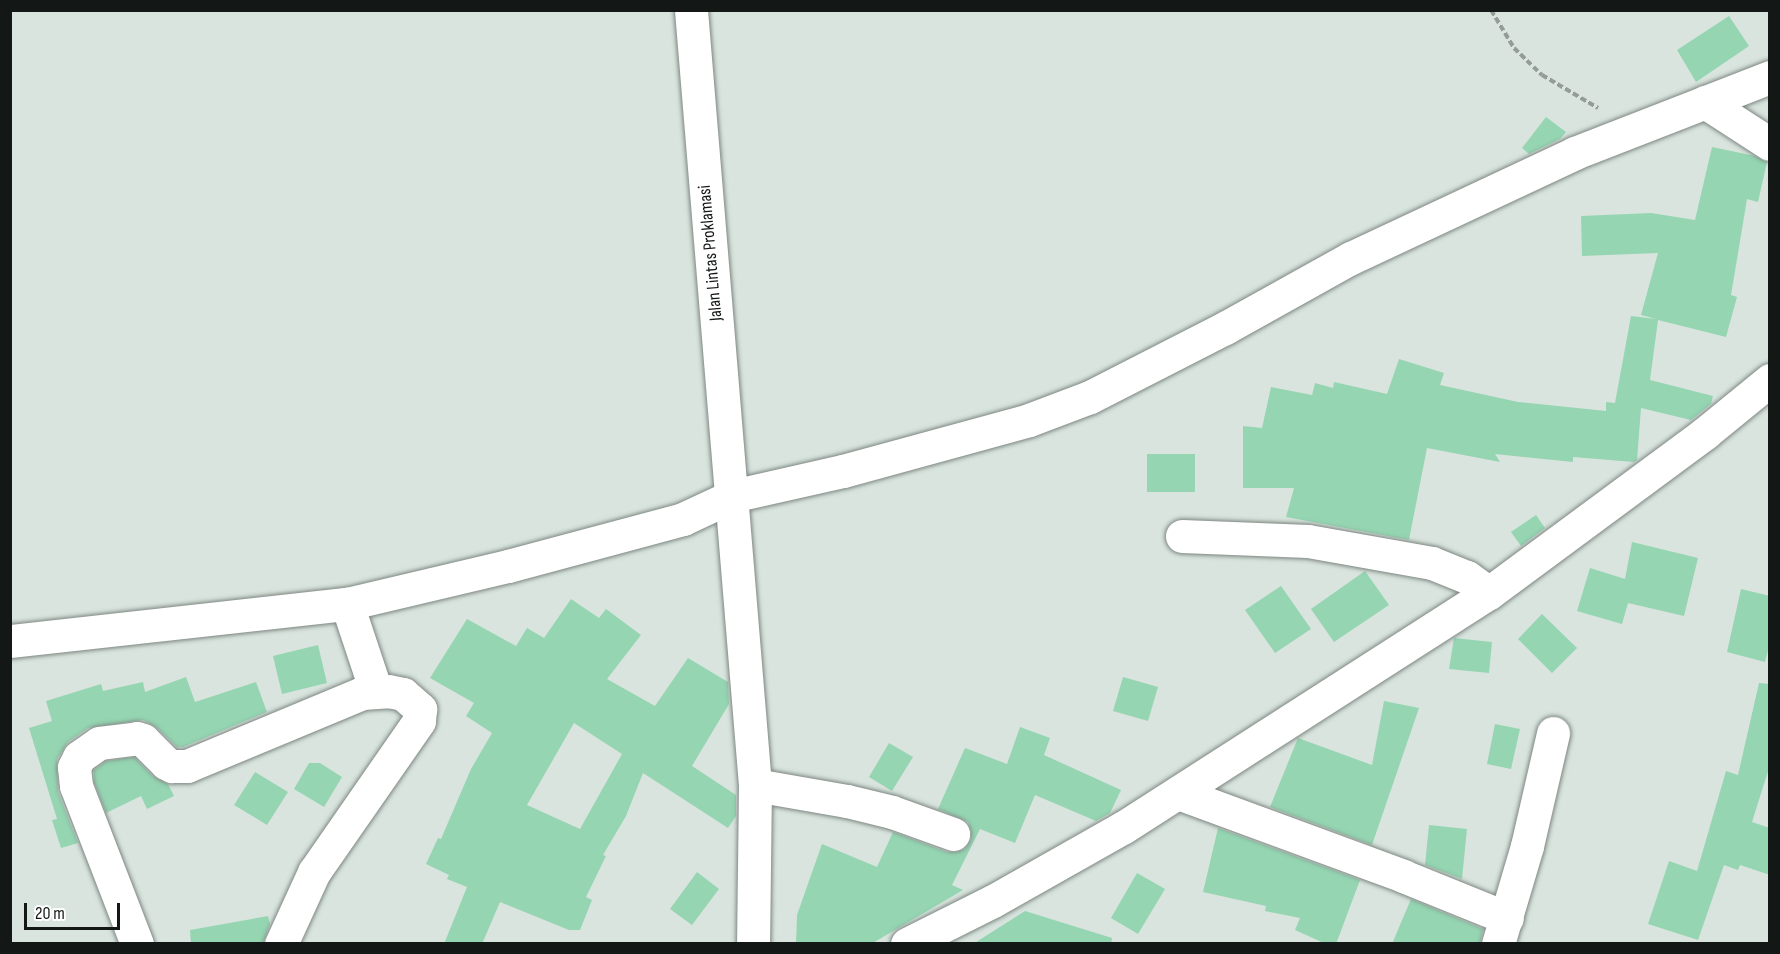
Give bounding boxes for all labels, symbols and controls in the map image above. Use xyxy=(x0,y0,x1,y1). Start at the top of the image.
street label: Jalan Lintas Proklamasi xyxy=(694,184,728,322)
scale bar xyxy=(27,891,123,929)
text: 20 m xyxy=(35,903,65,924)

